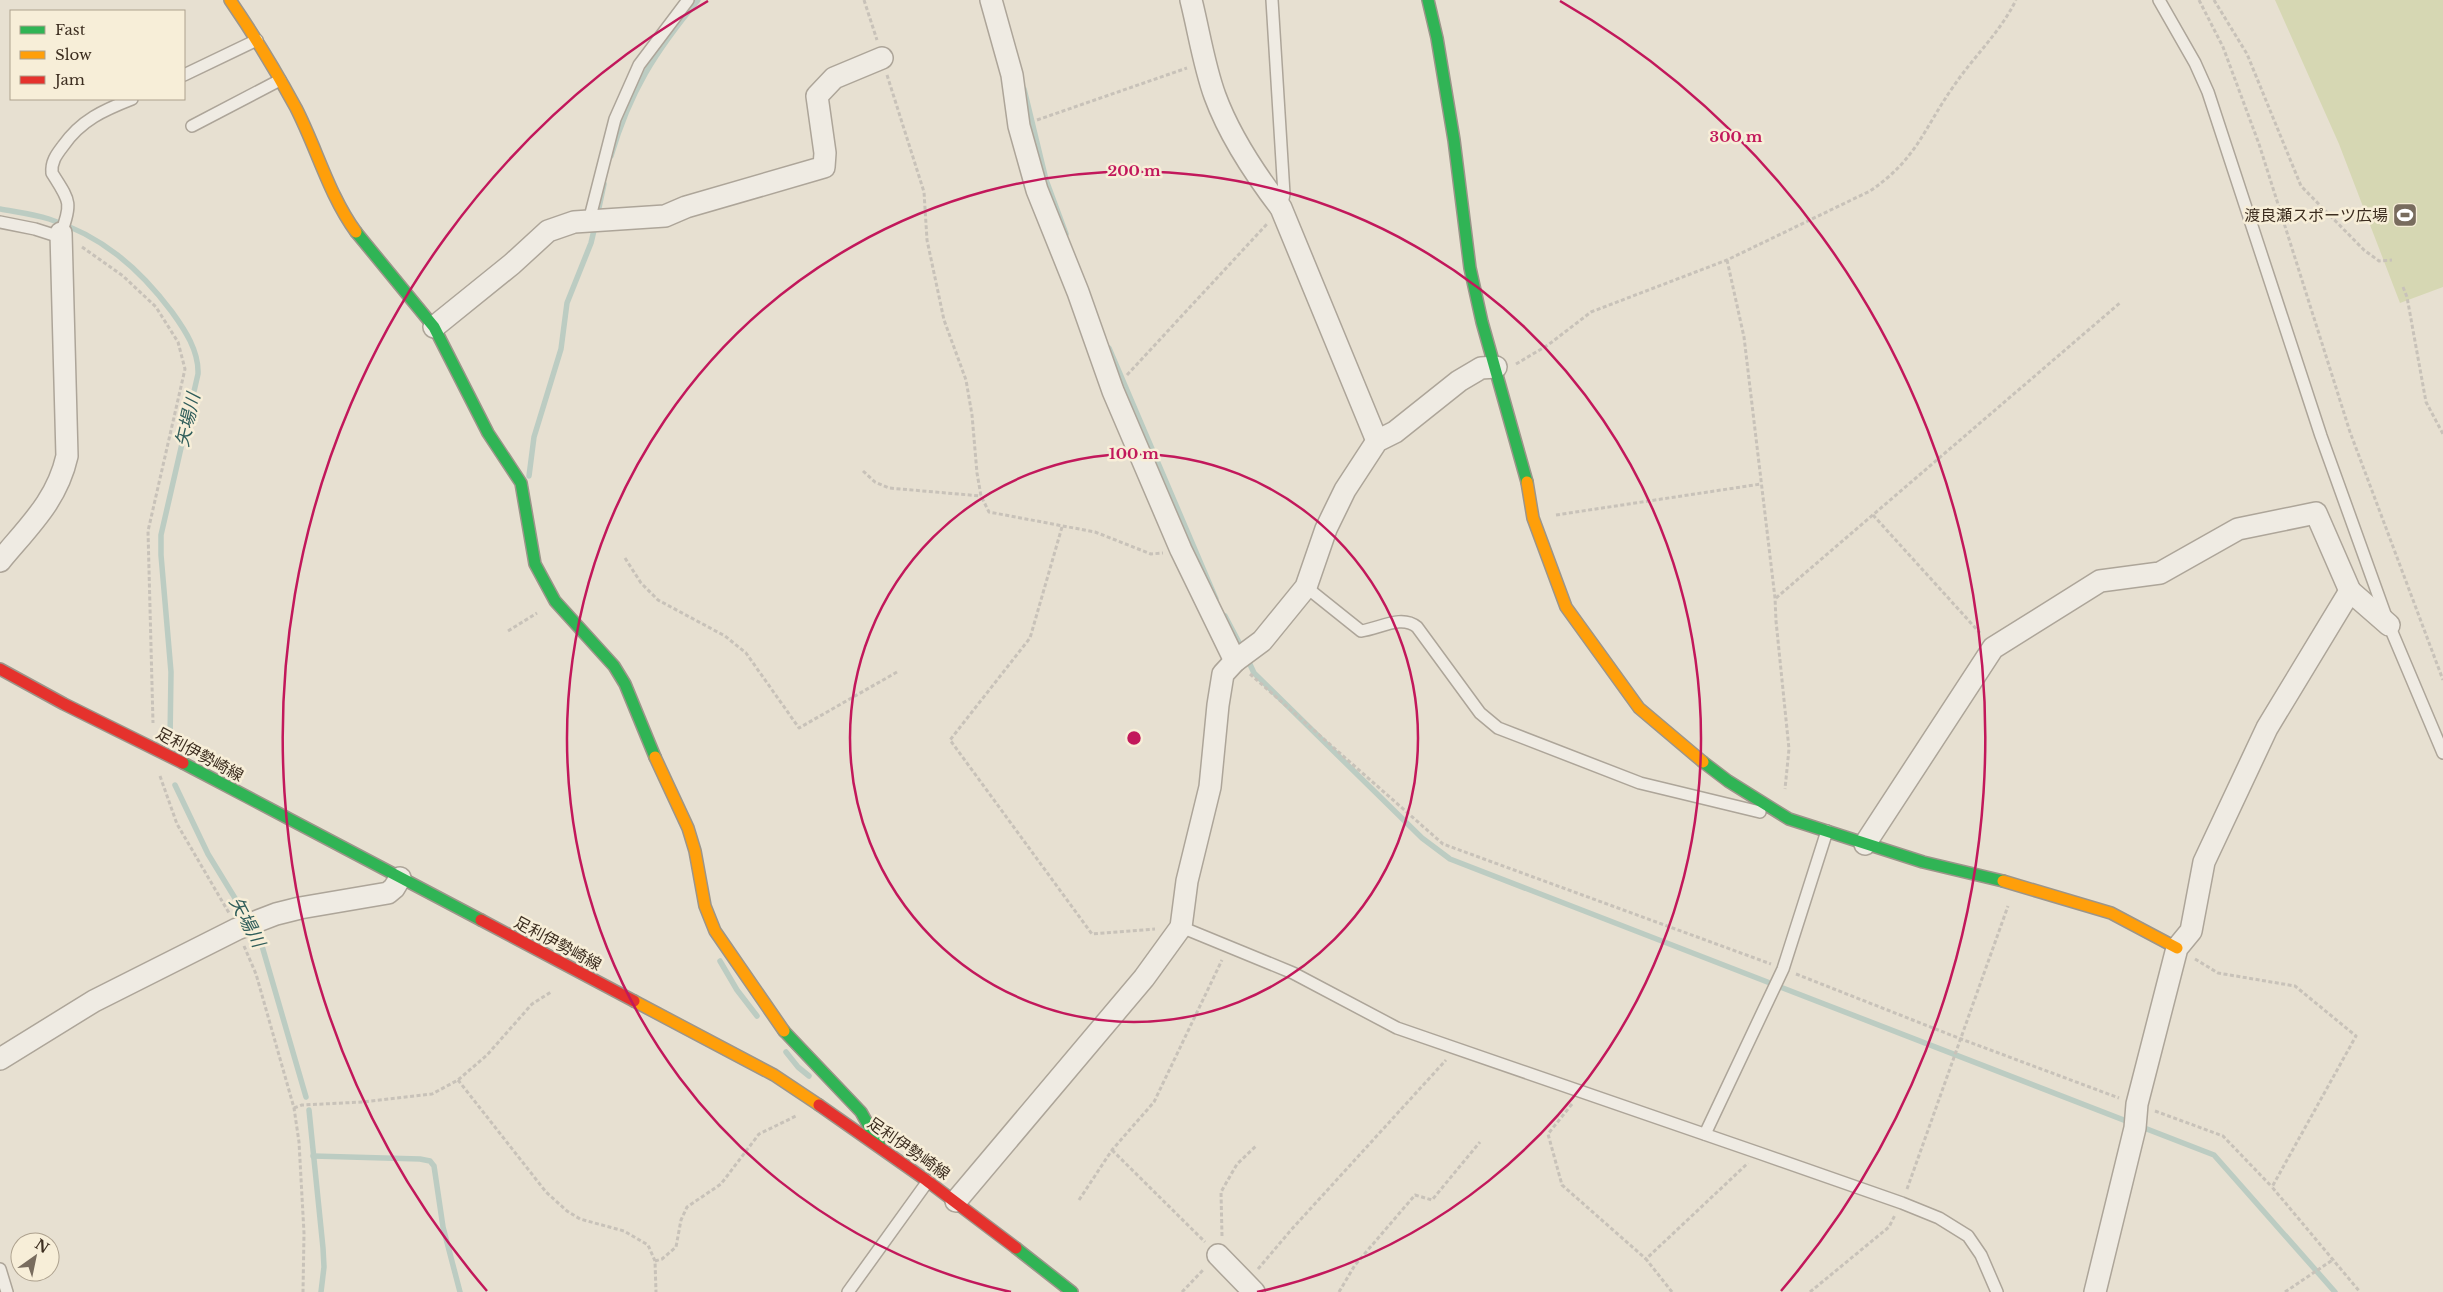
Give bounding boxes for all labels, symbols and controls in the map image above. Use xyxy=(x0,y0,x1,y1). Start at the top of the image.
legend xyxy=(10,10,185,100)
text: Fast xyxy=(55,20,86,39)
text: Slow xyxy=(55,45,92,64)
text: Jam xyxy=(53,70,85,89)
text: 300 m xyxy=(1710,127,1763,146)
text: 200 m xyxy=(1108,161,1161,180)
sports icon: 渡良瀬スポーツ広場 xyxy=(2392,202,2418,228)
place label: 渡良瀬スポーツ広場 xyxy=(2244,205,2388,225)
water label: 矢場川 xyxy=(171,389,205,449)
text: 100 m xyxy=(1109,444,1159,463)
street label: 足利伊勢崎線 xyxy=(153,723,247,785)
centre of rings xyxy=(1125,729,1143,747)
water label: 矢場川 xyxy=(225,893,270,953)
street label: 足利伊勢崎線 xyxy=(511,912,605,974)
street label: 足利伊勢崎線 xyxy=(864,1112,954,1184)
north arrow xyxy=(10,1232,60,1282)
text: N xyxy=(32,1235,53,1257)

